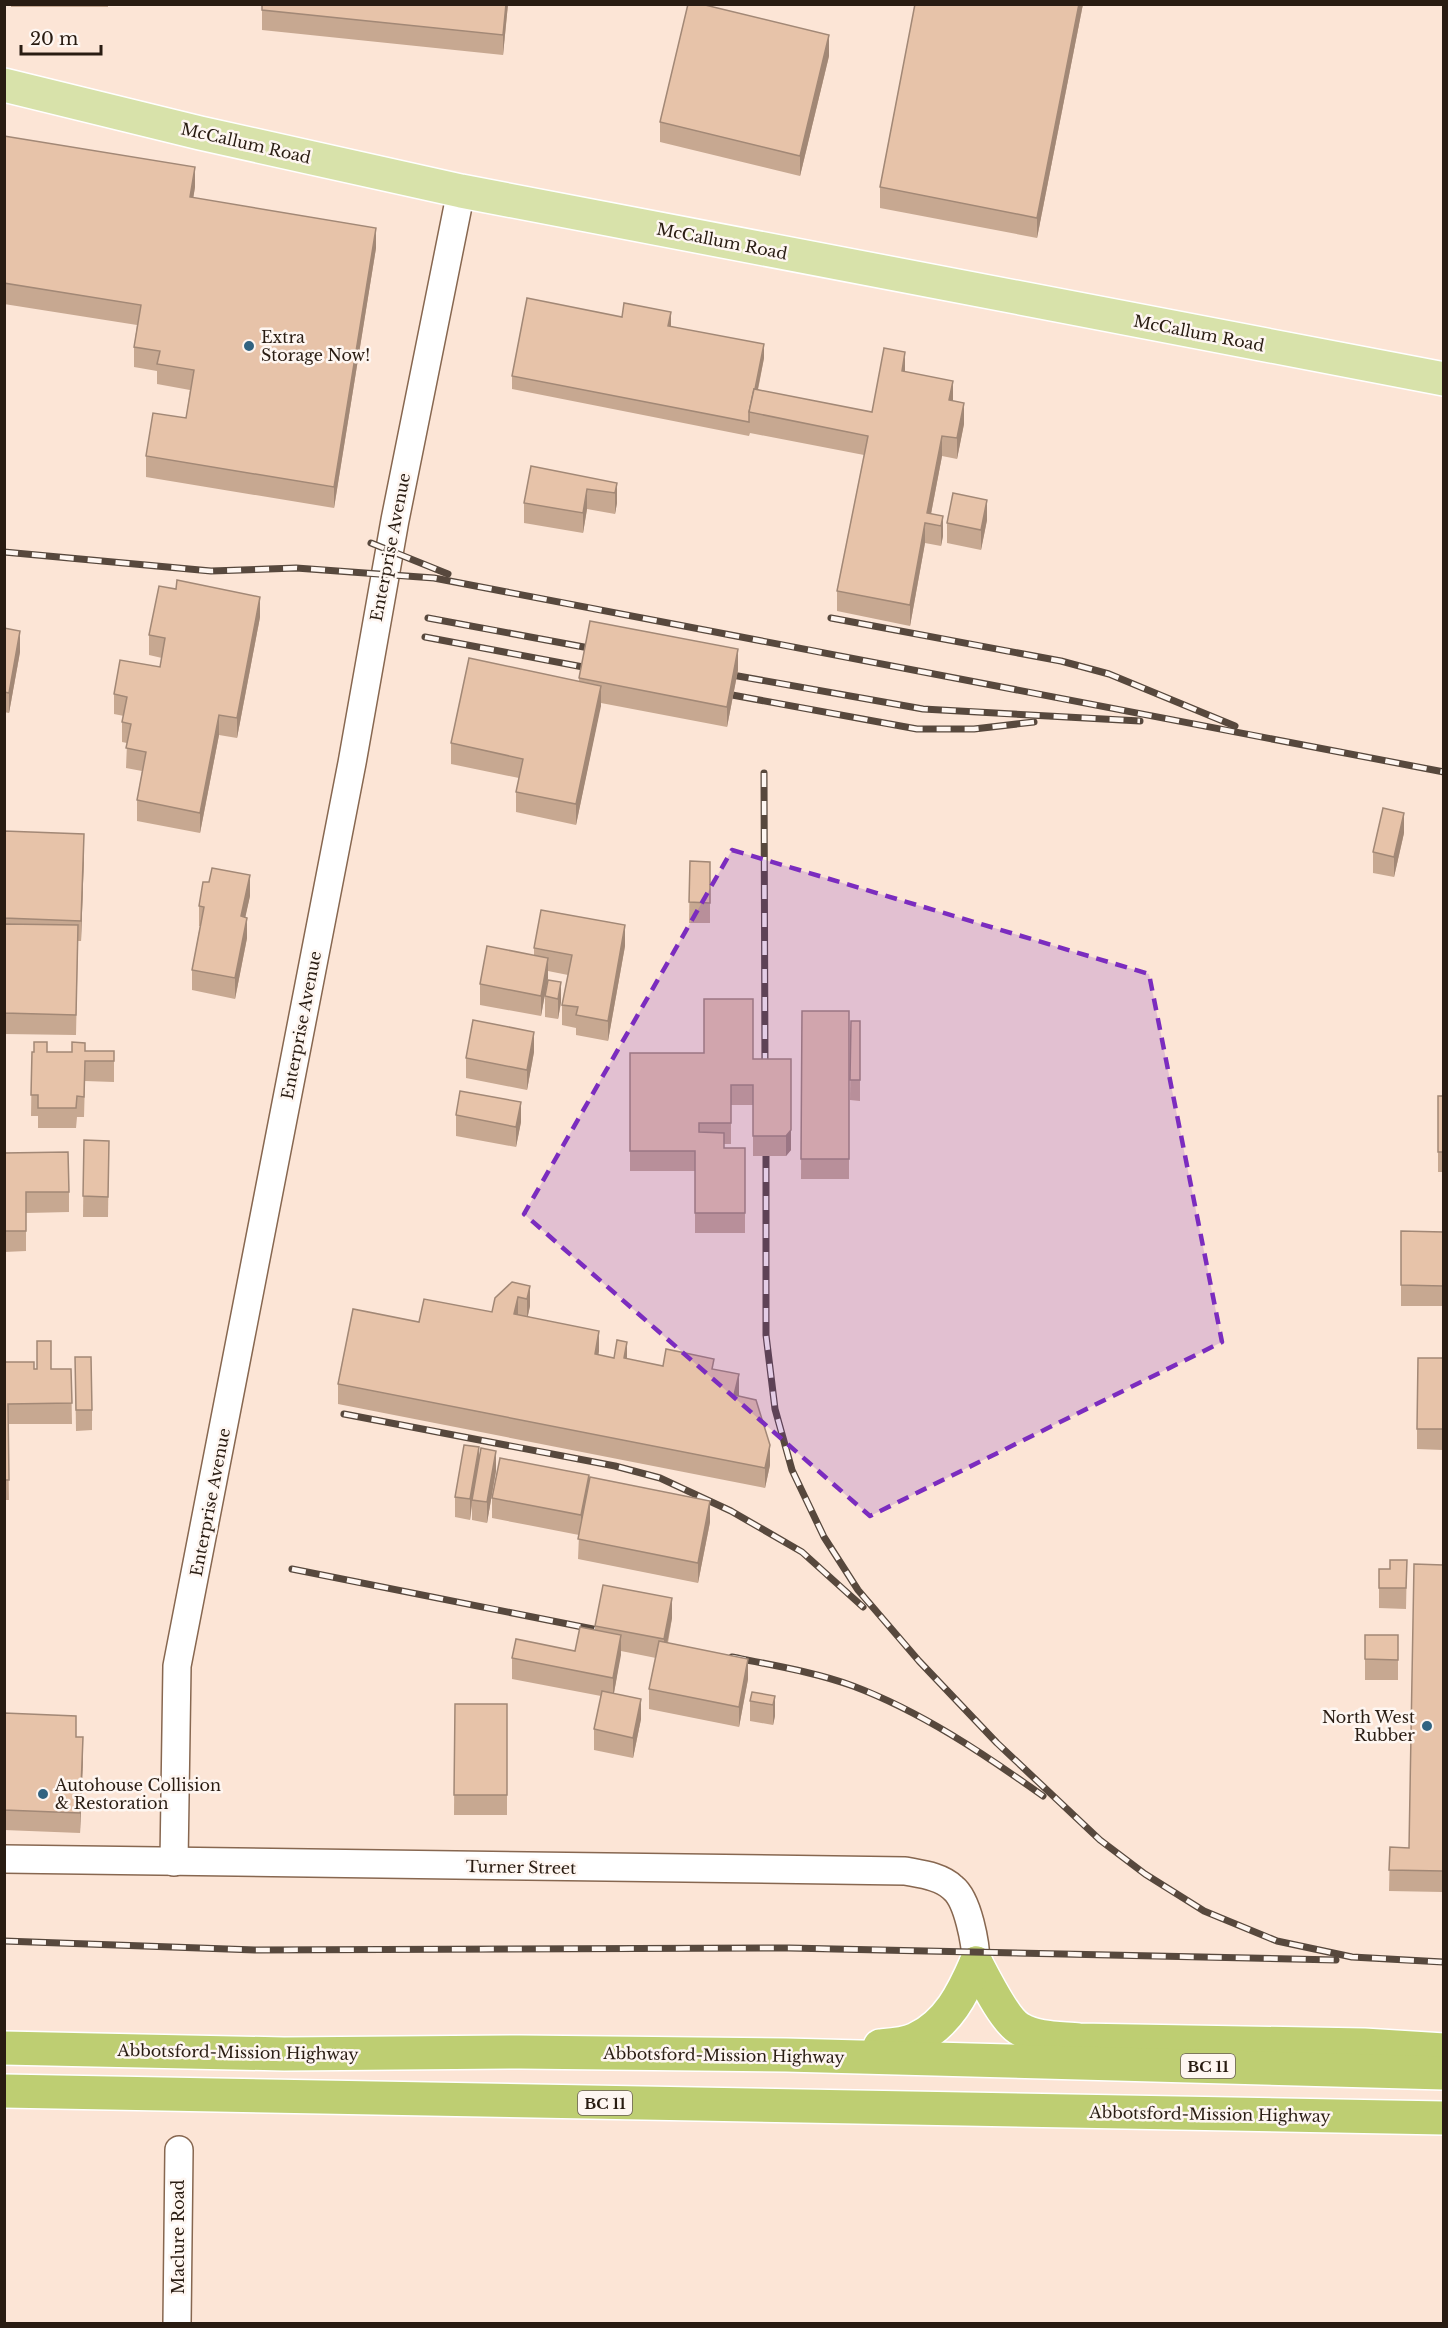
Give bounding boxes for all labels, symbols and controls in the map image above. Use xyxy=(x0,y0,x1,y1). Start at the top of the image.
scale bar xyxy=(21,18,100,56)
text: 20 m xyxy=(30,28,78,50)
street label: McCallum Road xyxy=(179,118,313,168)
street label: McCallum Road xyxy=(655,219,789,264)
street label: McCallum Road xyxy=(1132,311,1266,356)
place label: Extra Storage Now! xyxy=(261,327,370,365)
marker: Extra Storage Now! xyxy=(242,339,256,353)
street label: Enterprise Avenue xyxy=(366,471,414,623)
street label: Enterprise Avenue xyxy=(277,949,325,1101)
street label: Enterprise Avenue xyxy=(186,1426,234,1578)
place label: North West Rubber xyxy=(1322,1707,1415,1745)
marker: North West Rubber xyxy=(1420,1719,1434,1733)
place label: Autohouse Collision & Restoration xyxy=(54,1775,221,1813)
marker: Autohouse Collision & Restoration xyxy=(36,1787,50,1801)
street label: Turner Street xyxy=(466,1856,576,1878)
street label: Abbotsford-Mission Highway xyxy=(116,2040,359,2064)
street label: Abbotsford-Mission Highway xyxy=(602,2043,845,2067)
road number: BC 11 xyxy=(1181,2054,1235,2078)
road number: BC 11 xyxy=(578,2091,632,2115)
street label: Abbotsford-Mission Highway xyxy=(1088,2102,1331,2126)
street label: Maclure Road xyxy=(168,2180,188,2294)

